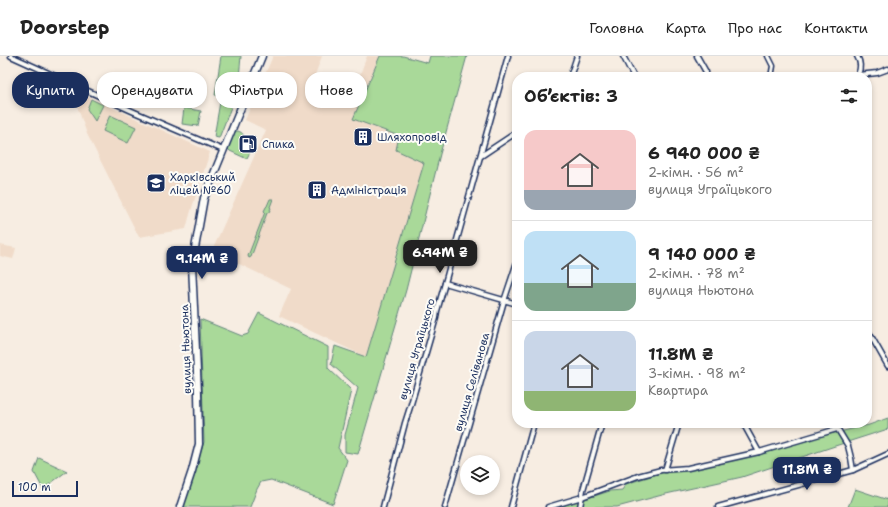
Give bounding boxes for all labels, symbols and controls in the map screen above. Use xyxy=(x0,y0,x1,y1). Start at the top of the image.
text: Doorstep xyxy=(20,15,109,40)
text: Головна xyxy=(589,19,644,37)
text: Карта xyxy=(666,19,706,37)
text: Про нас xyxy=(728,19,782,37)
text: Контакти xyxy=(804,19,868,37)
chip: Купити xyxy=(12,72,89,108)
chip: Орендувати xyxy=(97,72,207,108)
chip: Фільтри xyxy=(215,72,297,108)
chip: Нове xyxy=(305,72,367,108)
text: Об’єктів: 3 xyxy=(524,85,618,107)
icon: filters xyxy=(838,85,860,107)
building icon: Шляхопровід xyxy=(352,126,374,148)
place label: Шляхопровід xyxy=(377,130,447,145)
fuel station icon: Спика xyxy=(237,133,259,155)
place label: Спика xyxy=(262,137,295,152)
text: 6 940 000 ₴ xyxy=(648,142,760,164)
icon: home xyxy=(556,146,604,194)
text: 2-кімн. · 56 m² xyxy=(648,164,744,181)
place label: Харківський ліцей №60 xyxy=(170,170,235,198)
school or university icon: Харківський ліцей №60 xyxy=(145,172,167,194)
building icon: Адміністрація xyxy=(306,179,328,201)
text: вулиця Уграїцького xyxy=(648,181,772,198)
place label: Адміністрація xyxy=(331,183,407,198)
pin: 6.94M ₴ xyxy=(403,240,477,274)
text: 9 140 000 ₴ xyxy=(648,243,756,265)
text: 6.94M ₴ xyxy=(412,244,468,261)
pin: 9.14M ₴ xyxy=(165,246,239,280)
icon: home xyxy=(556,247,604,295)
text: 9.14M ₴ xyxy=(176,250,228,267)
text: 2-кімн. · 78 m² xyxy=(648,265,745,282)
text: вулиця Ньютона xyxy=(648,282,754,299)
street label: вулиця Уграїцького xyxy=(395,296,439,402)
street label: вулиця Ньютона xyxy=(177,304,195,394)
street label: вулиця Селіванова xyxy=(451,331,493,433)
text: 11.8M ₴ xyxy=(648,343,714,365)
icon: home xyxy=(556,347,604,395)
text: 3-кімн. · 98 m² xyxy=(648,365,746,382)
text: Квартира xyxy=(648,382,708,399)
map controls xyxy=(460,455,500,495)
button: layers xyxy=(460,455,500,495)
pin: 11.8M ₴ xyxy=(770,457,844,491)
text: 11.8M ₴ xyxy=(782,461,832,478)
scale bar xyxy=(12,479,78,498)
text: 100 m xyxy=(18,480,51,495)

